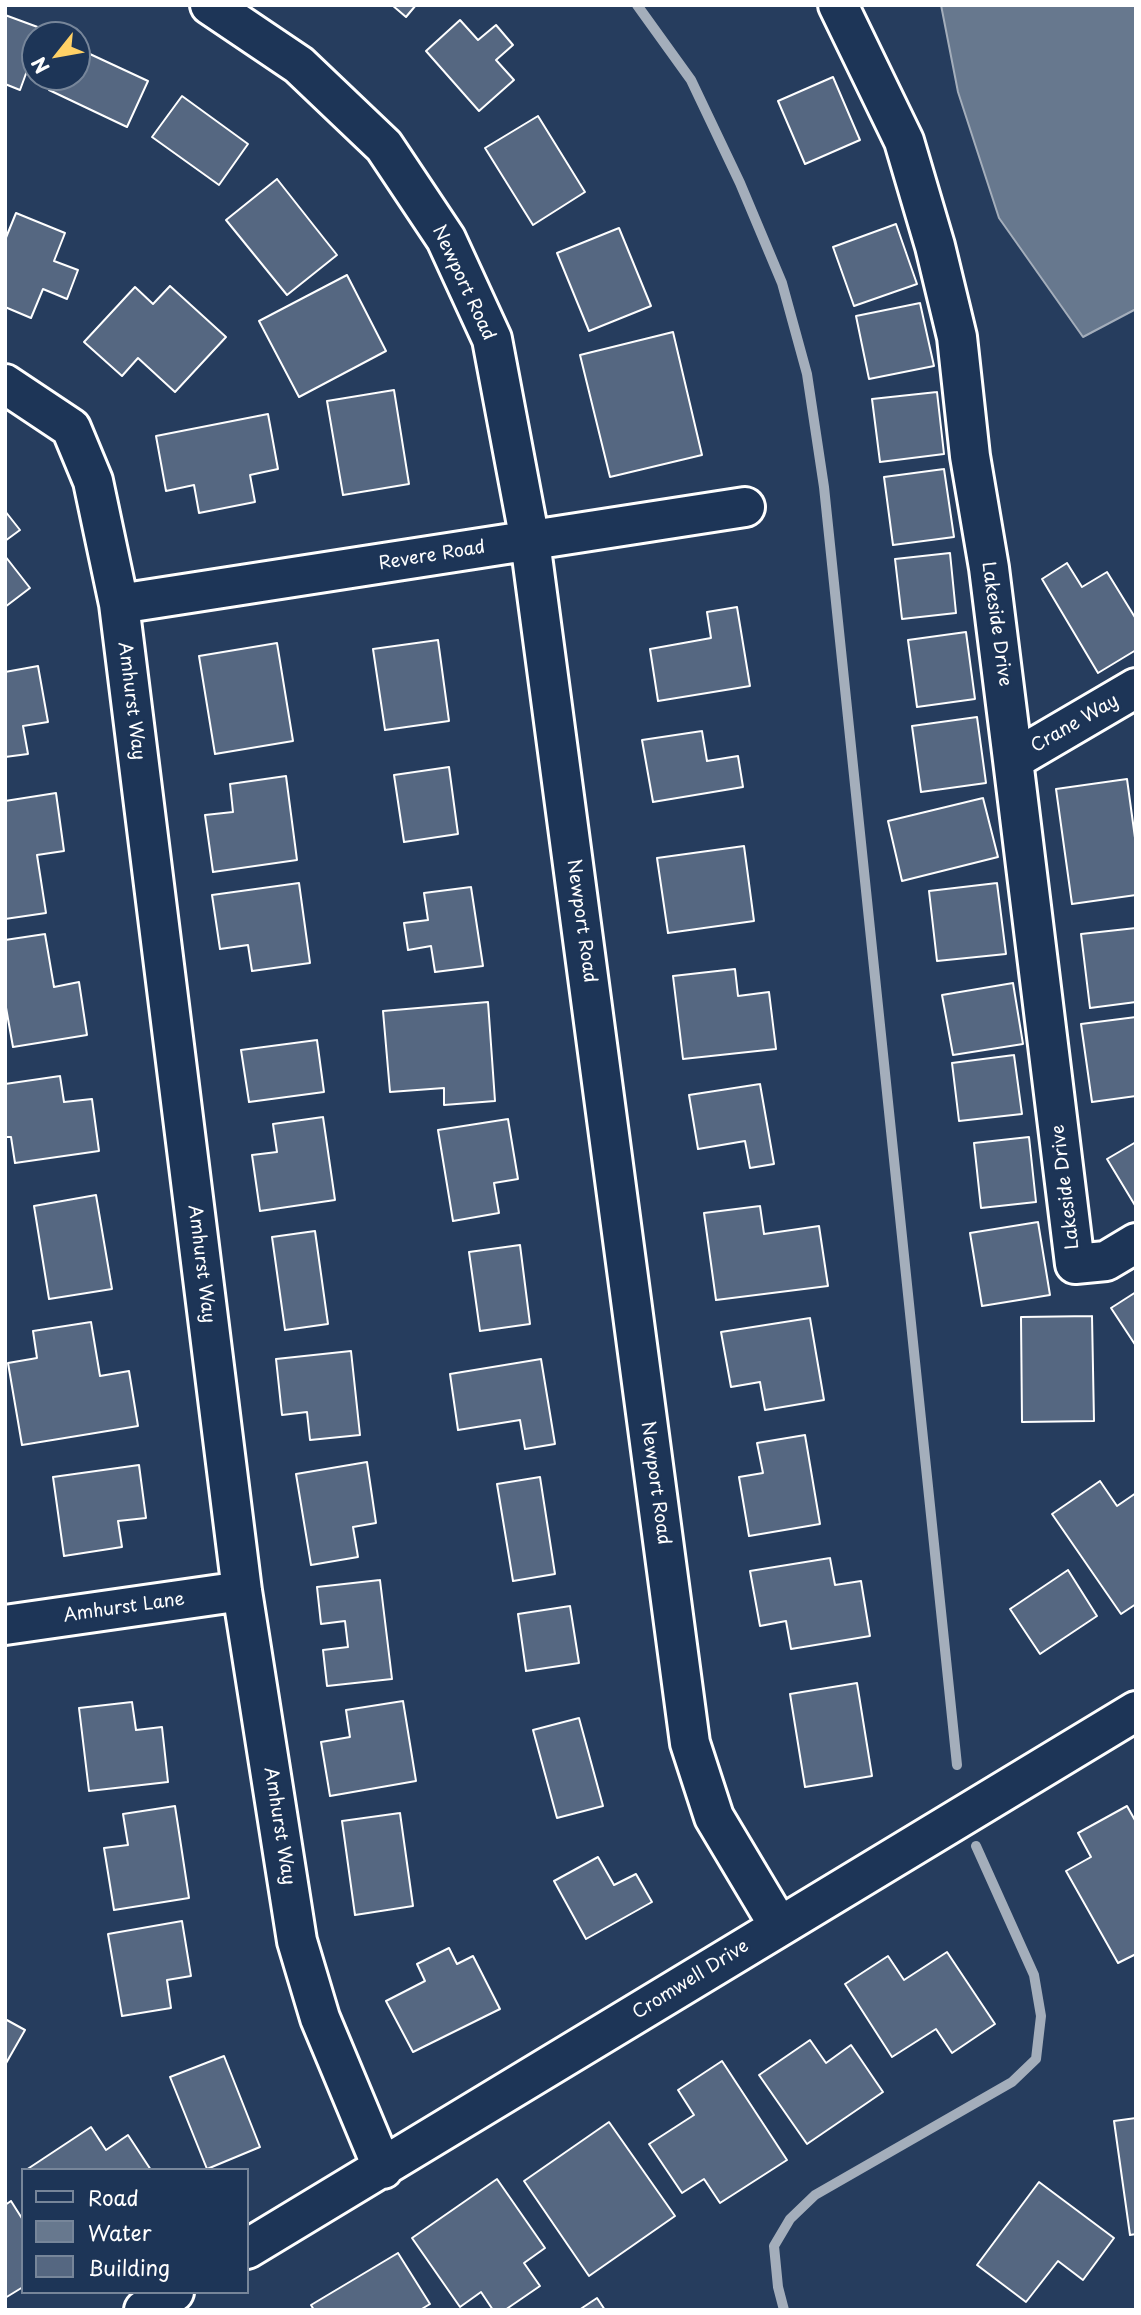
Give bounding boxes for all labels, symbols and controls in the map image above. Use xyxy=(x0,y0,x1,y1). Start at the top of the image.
north arrow xyxy=(21,21,91,91)
text: N xyxy=(24,52,56,79)
street label: Newport Road xyxy=(427,222,499,344)
street label: Revere Road xyxy=(377,537,487,575)
street label: Lakeside Drive xyxy=(977,560,1015,688)
street label: Amhurst Way xyxy=(113,641,149,761)
street label: Crane Way xyxy=(1027,690,1123,758)
street label: Newport Road xyxy=(562,858,600,984)
street label: Lakeside Drive xyxy=(1048,1123,1084,1251)
street label: Amhurst Way xyxy=(183,1204,219,1324)
street label: Newport Road xyxy=(636,1420,674,1546)
street label: Amhurst Lane xyxy=(62,1589,186,1627)
street label: Amhurst Way xyxy=(259,1766,299,1886)
street label: Cromwell Drive xyxy=(629,1936,753,2024)
legend xyxy=(21,2168,248,2294)
text: Road xyxy=(88,2181,139,2213)
text: Water xyxy=(88,2216,151,2248)
text: Building xyxy=(88,2251,170,2283)

